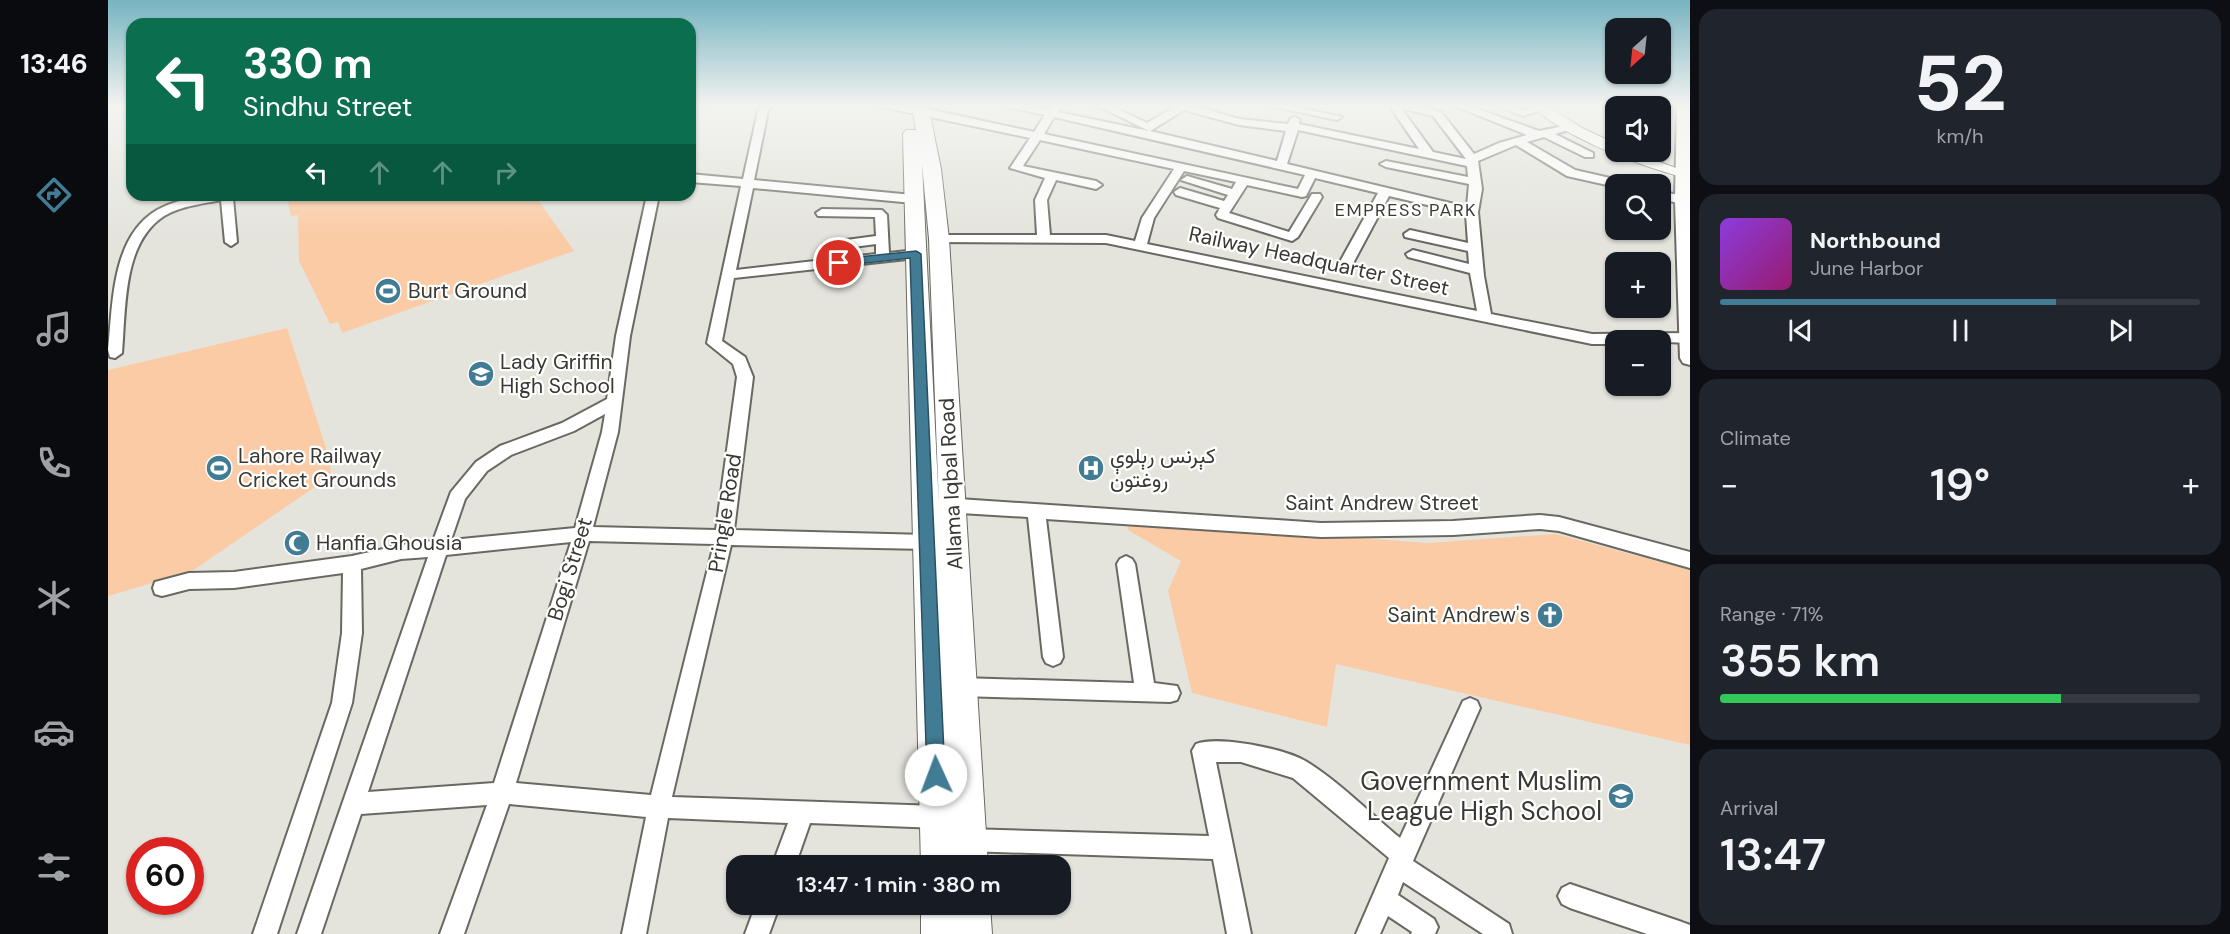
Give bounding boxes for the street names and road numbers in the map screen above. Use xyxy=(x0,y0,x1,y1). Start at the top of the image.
street label: Railway Headquarter Street xyxy=(1186,220,1452,302)
street label: Allama Iqbal Road xyxy=(933,397,969,571)
street label: Pringle Road xyxy=(702,452,748,574)
street label: Saint Andrew Street xyxy=(1285,489,1479,517)
street label: Bogi Street xyxy=(541,514,599,624)

